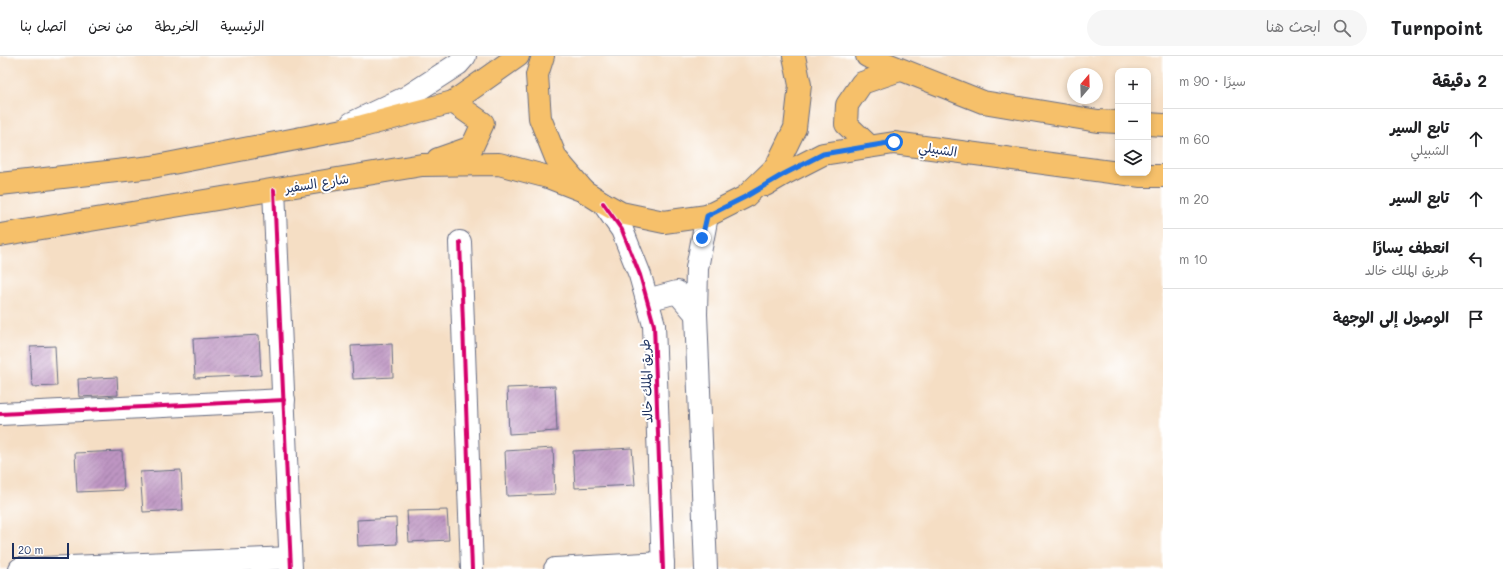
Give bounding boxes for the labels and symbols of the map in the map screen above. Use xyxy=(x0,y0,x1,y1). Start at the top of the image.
north arrow xyxy=(1067,68,1103,104)
route start xyxy=(885,133,903,151)
street label: الشبيلي xyxy=(917,137,958,164)
street label: شارع السفير xyxy=(283,169,350,198)
route end xyxy=(693,229,711,247)
street label: طريق الملك خالد xyxy=(636,339,656,423)
scale bar xyxy=(12,541,69,560)

